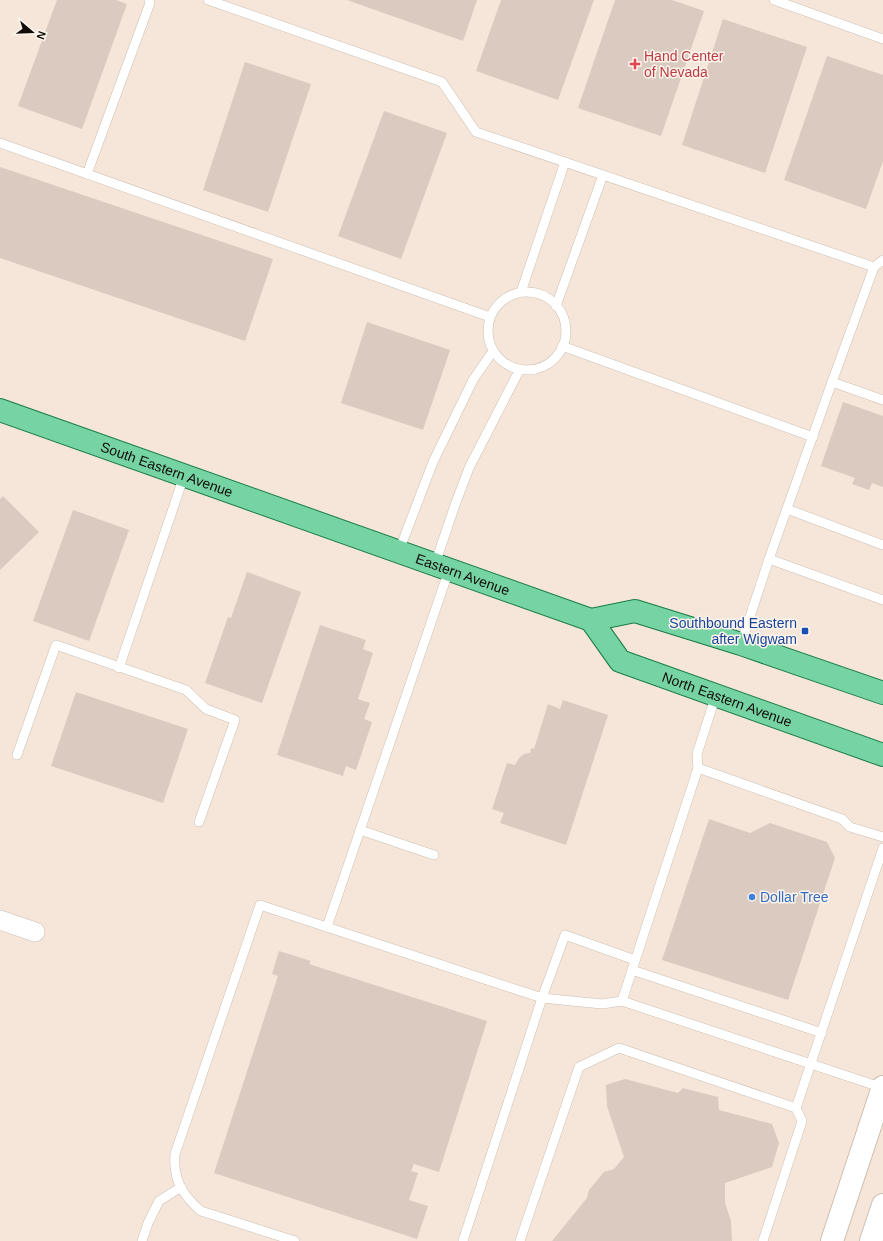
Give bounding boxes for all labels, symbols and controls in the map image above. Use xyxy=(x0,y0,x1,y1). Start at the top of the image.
north arrow xyxy=(12,12,52,52)
text: N xyxy=(34,30,48,41)
place label: Hand Center of Nevada xyxy=(644,48,724,80)
marker: Hand Center of Nevada xyxy=(629,58,641,70)
street label: South Eastern Avenue xyxy=(99,438,235,500)
street label: Eastern Avenue xyxy=(413,550,512,599)
place label: Southbound Eastern after Wigwam xyxy=(669,615,797,647)
marker: Southbound Eastern after Wigwam xyxy=(800,626,810,636)
street label: North Eastern Avenue xyxy=(660,669,794,730)
place label: Dollar Tree xyxy=(760,889,829,905)
marker: Dollar Tree xyxy=(747,892,757,902)

